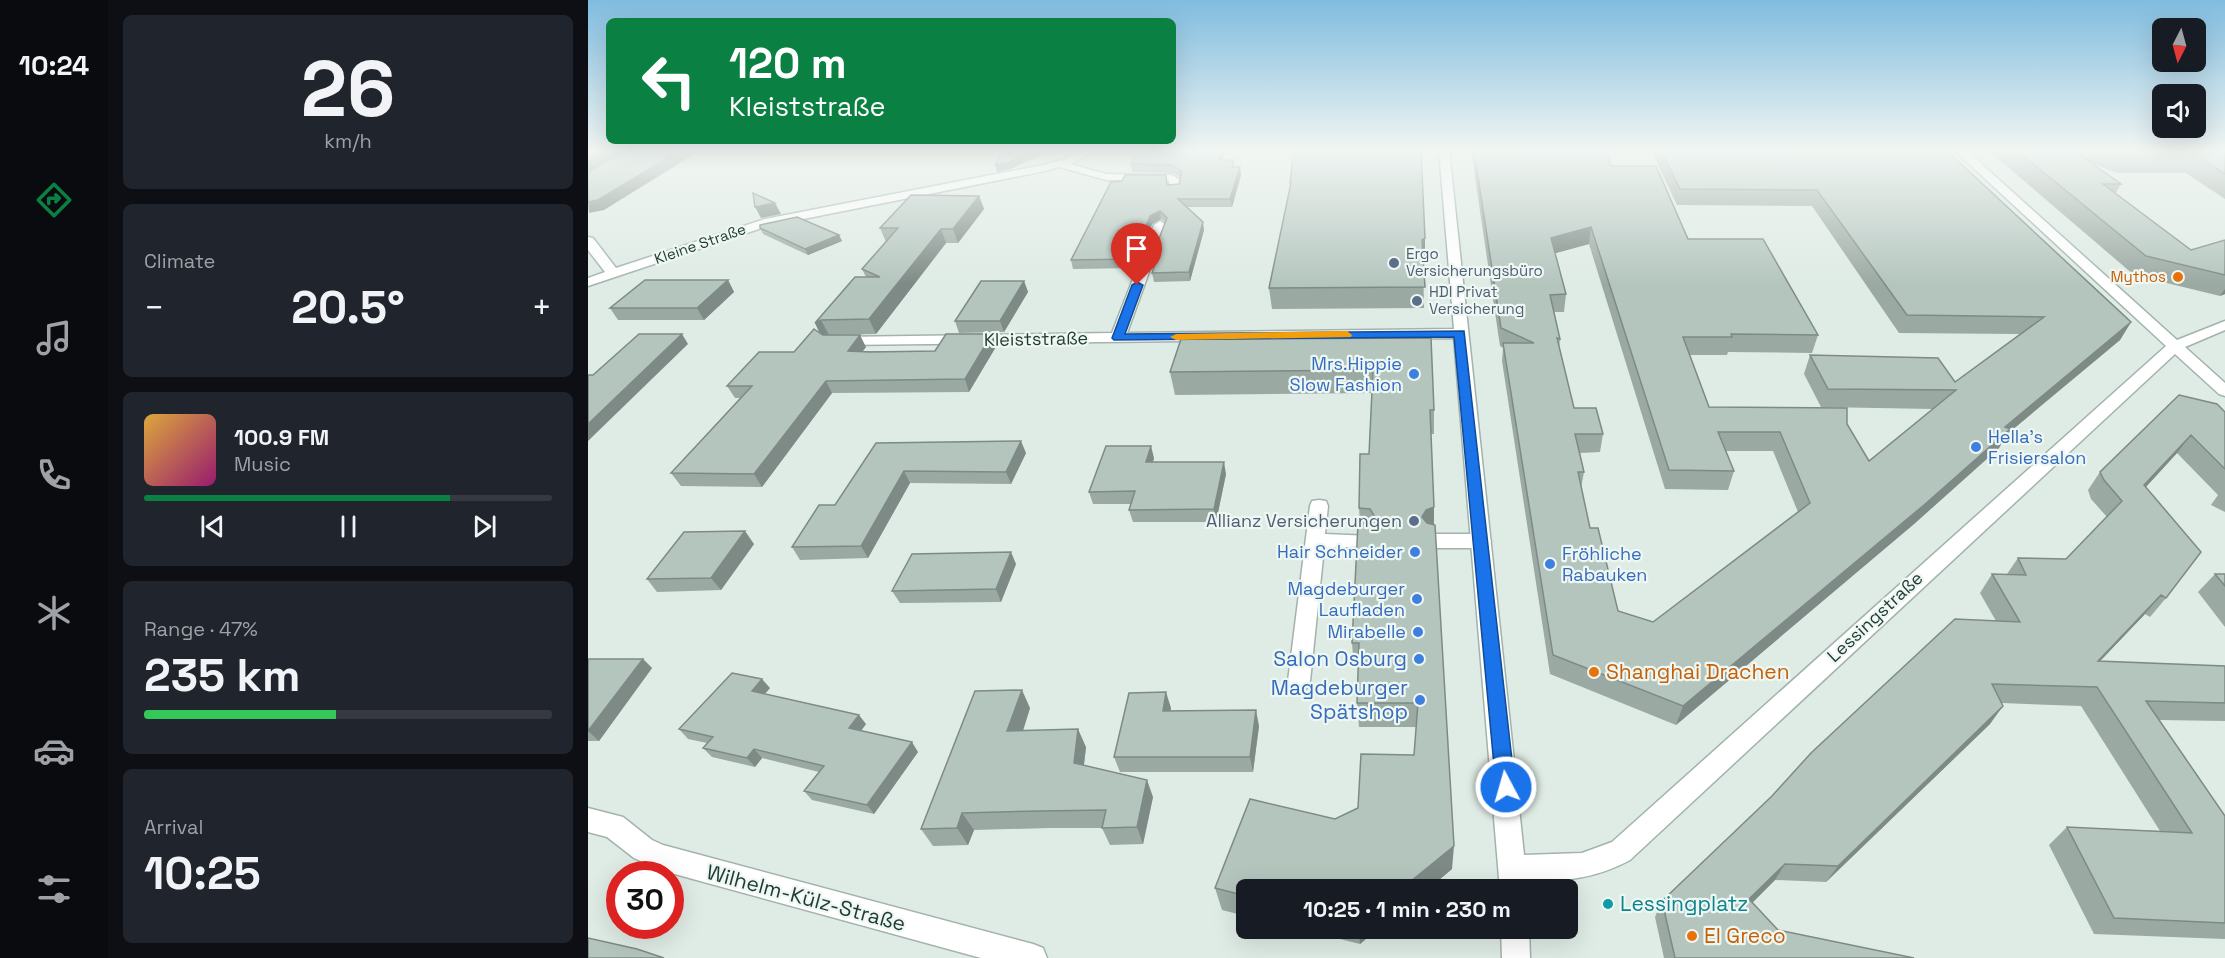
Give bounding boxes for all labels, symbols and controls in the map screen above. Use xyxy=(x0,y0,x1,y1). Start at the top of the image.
north arrow xyxy=(2152,18,2206,72)
map controls xyxy=(2152,18,2206,138)
text: 120 m xyxy=(729,37,847,90)
text: 26 xyxy=(301,39,395,139)
icon: left xyxy=(630,42,708,120)
text: 10:24 xyxy=(19,48,89,83)
button: sound xyxy=(2152,84,2206,138)
text: Kleiststraße xyxy=(729,89,886,124)
text: km/h xyxy=(324,128,372,154)
icon: directions xyxy=(33,179,75,221)
street label: Kleine Straße xyxy=(651,219,748,268)
pin xyxy=(1111,223,1162,285)
icon: arrive xyxy=(1120,232,1153,265)
place label: Ergo Versicherungsbüro xyxy=(1406,244,1543,280)
text: Climate xyxy=(144,248,215,274)
marker: Ergo Versicherungsbüro xyxy=(1387,256,1401,270)
place label: Mythos xyxy=(2111,267,2166,286)
marker: Mythos xyxy=(2171,270,2185,284)
text: 20.5° xyxy=(291,279,405,336)
place label: HDI Privat Versicherung xyxy=(1429,282,1524,318)
text: − xyxy=(144,287,164,329)
text: + xyxy=(532,287,552,329)
marker: HDI Privat Versicherung xyxy=(1410,294,1424,308)
icon: music xyxy=(33,317,75,359)
street label: Kleiststraße xyxy=(984,326,1088,351)
place label: Mrs.Hippie Slow Fashion xyxy=(1290,352,1402,396)
marker: Mrs.Hippie Slow Fashion xyxy=(1407,367,1421,381)
text: 100.9 FM xyxy=(234,423,329,451)
place label: Hella's Frisiersalon xyxy=(1988,425,2086,469)
marker: Hella's Frisiersalon xyxy=(1969,440,1983,454)
text: Music xyxy=(234,451,291,477)
icon: phone xyxy=(33,454,75,496)
place label: Allianz Versicherungen xyxy=(1206,509,1402,532)
icon: previous xyxy=(196,510,229,543)
icon: pause xyxy=(332,510,365,543)
icon: next xyxy=(468,510,501,543)
marker: Allianz Versicherungen xyxy=(1407,514,1421,528)
place label: Hair Schneider xyxy=(1277,540,1403,563)
place label: Fröhliche Rabauken xyxy=(1562,542,1647,586)
marker: Hair Schneider xyxy=(1408,545,1422,559)
marker: Fröhliche Rabauken xyxy=(1543,557,1557,571)
street label: Lessingstraße xyxy=(1822,566,1927,667)
place label: Magdeburger Laufladen xyxy=(1287,577,1405,621)
icon: climate xyxy=(33,592,75,634)
marker: Magdeburger Laufladen xyxy=(1410,592,1424,606)
text: Range · 47% xyxy=(144,616,258,642)
place label: Mirabelle xyxy=(1327,620,1406,643)
marker: Mirabelle xyxy=(1411,625,1425,639)
place label: Salon Osburg xyxy=(1273,645,1407,672)
text: 235 km xyxy=(144,647,300,704)
marker: Salon Osburg xyxy=(1412,652,1426,666)
place label: Shanghai Drachen xyxy=(1606,658,1790,685)
marker: Shanghai Drachen xyxy=(1587,665,1601,679)
place label: Magdeburger Spätshop xyxy=(1271,674,1408,725)
marker: Magdeburger Spätshop xyxy=(1413,693,1427,707)
icon: car xyxy=(33,730,75,772)
position arrow xyxy=(1474,755,1538,819)
text: Arrival xyxy=(144,814,203,840)
text: 10:25 xyxy=(144,845,261,902)
street label: Wilhelm-Külz-Straße xyxy=(704,858,909,937)
speed limit sign: 30 xyxy=(606,861,684,939)
icon: filters xyxy=(33,868,75,910)
place label: Lessingplatz xyxy=(1620,890,1748,917)
text: 10:25 · 1 min · 230 m xyxy=(1303,895,1511,923)
marker: Lessingplatz xyxy=(1601,897,1615,911)
place label: El Greco xyxy=(1704,922,1786,949)
marker: El Greco xyxy=(1685,929,1699,943)

